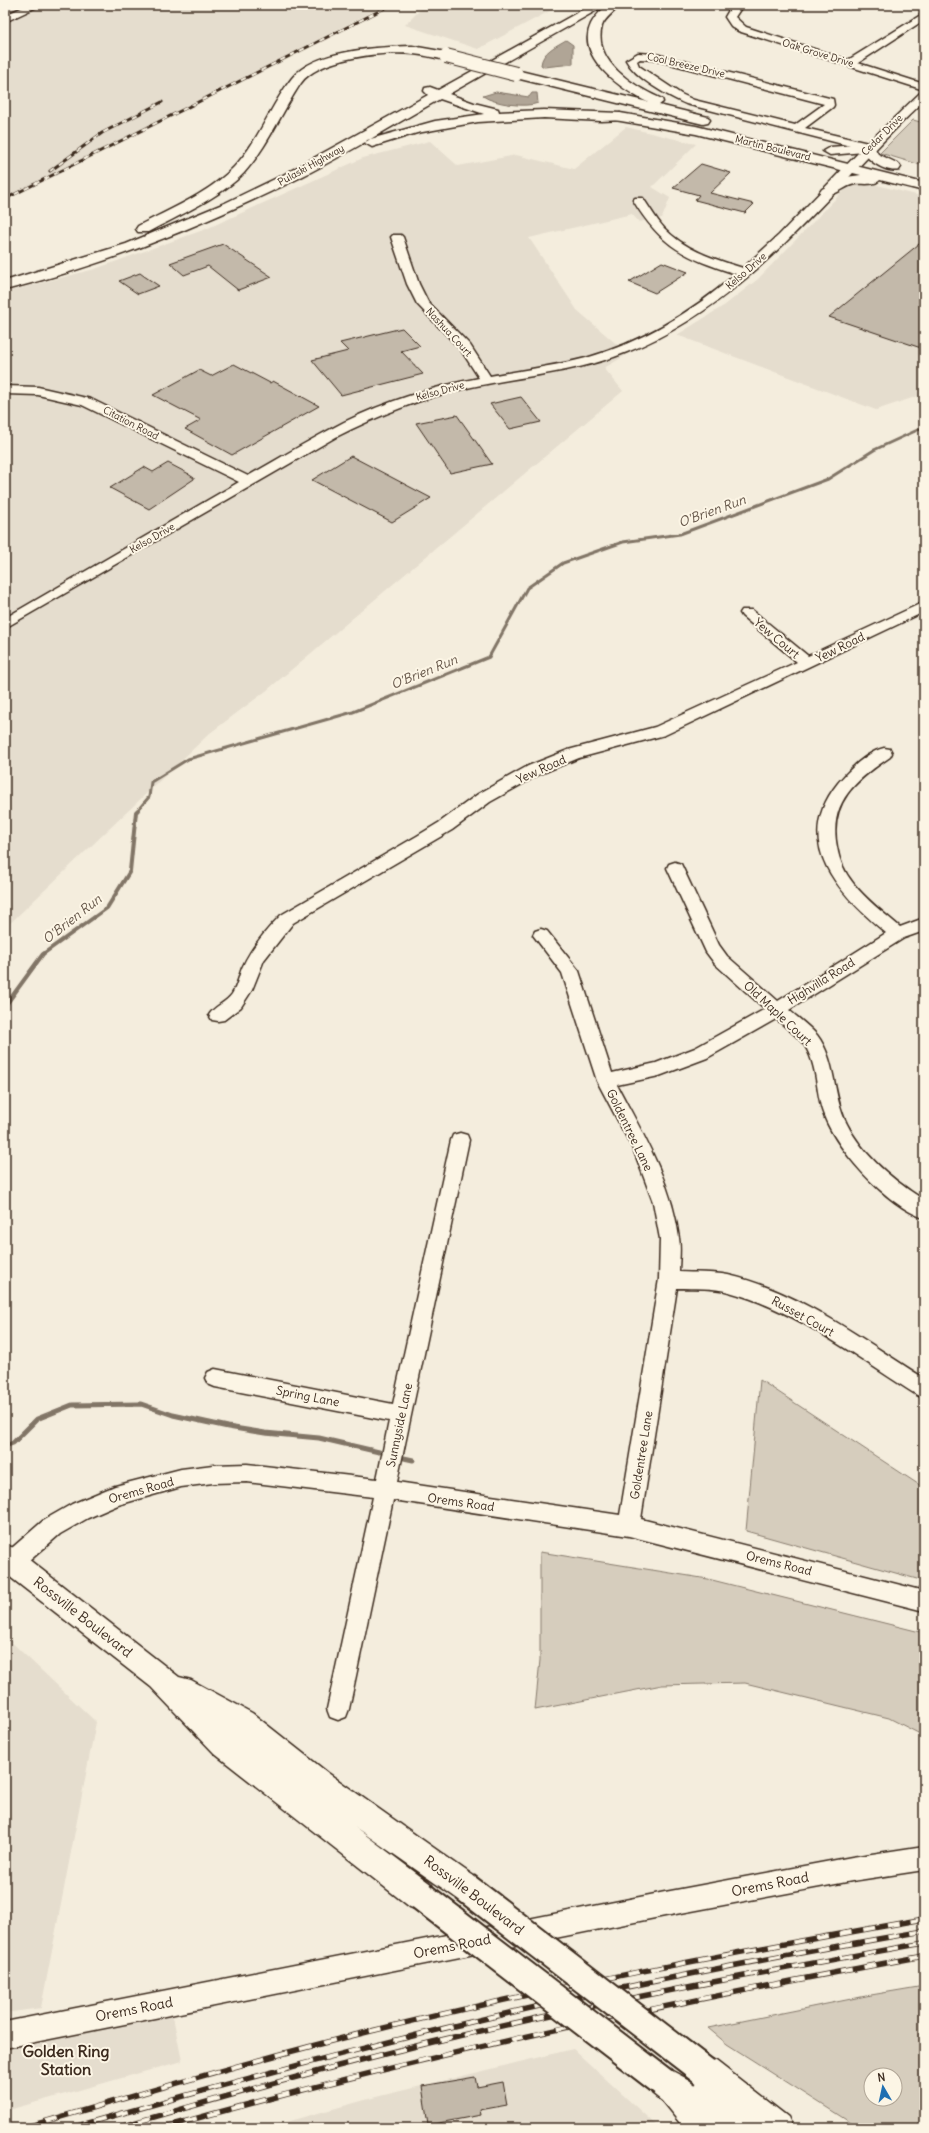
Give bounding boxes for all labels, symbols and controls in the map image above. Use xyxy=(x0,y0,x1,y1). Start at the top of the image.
street label: Oak Grove Drive xyxy=(781,36,855,70)
street label: Cool Breeze Drive xyxy=(646,50,726,80)
street label: Cedar Drive xyxy=(859,112,905,158)
street label: Martin Boulevard xyxy=(734,132,812,164)
street label: Pulaski Highway xyxy=(275,141,347,189)
street label: Kelso Drive xyxy=(723,250,769,292)
street label: Nashua Court xyxy=(423,305,475,360)
street label: Kelso Drive xyxy=(414,378,466,404)
street label: Citation Road xyxy=(101,403,161,443)
water label: O'Brien Run xyxy=(676,491,748,531)
street label: Kelso Drive xyxy=(127,520,177,556)
street label: Yew Court xyxy=(751,615,803,661)
street label: Yew Road xyxy=(813,629,867,665)
water label: O'Brien Run xyxy=(388,651,460,693)
street label: Yew Road xyxy=(514,751,568,787)
water label: O'Brien Run xyxy=(39,890,105,947)
street label: Highvilla Road xyxy=(785,954,857,1008)
street label: Old Maple Court xyxy=(741,978,815,1048)
street label: Goldentree Lane xyxy=(604,1086,656,1174)
street label: Russet Court xyxy=(769,1293,837,1339)
street label: Sunnyside Lane xyxy=(383,1382,415,1468)
street label: Spring Lane xyxy=(275,1383,341,1409)
street label: Goldentree Lane xyxy=(627,1410,655,1500)
street label: Orems Road xyxy=(107,1474,175,1506)
street label: Orems Road xyxy=(427,1490,495,1514)
street label: Orems Road xyxy=(745,1548,813,1578)
street label: Rossville Boulevard xyxy=(30,1573,136,1661)
street label: Rossville Boulevard xyxy=(420,1851,528,1939)
street label: Orems Road xyxy=(730,1868,810,1900)
street label: Orems Road xyxy=(412,1930,492,1962)
street label: Orems Road xyxy=(94,1993,174,2025)
district label: Golden Ring Station xyxy=(22,2041,110,2079)
north arrow xyxy=(863,2067,903,2107)
text: N xyxy=(877,2070,886,2085)

